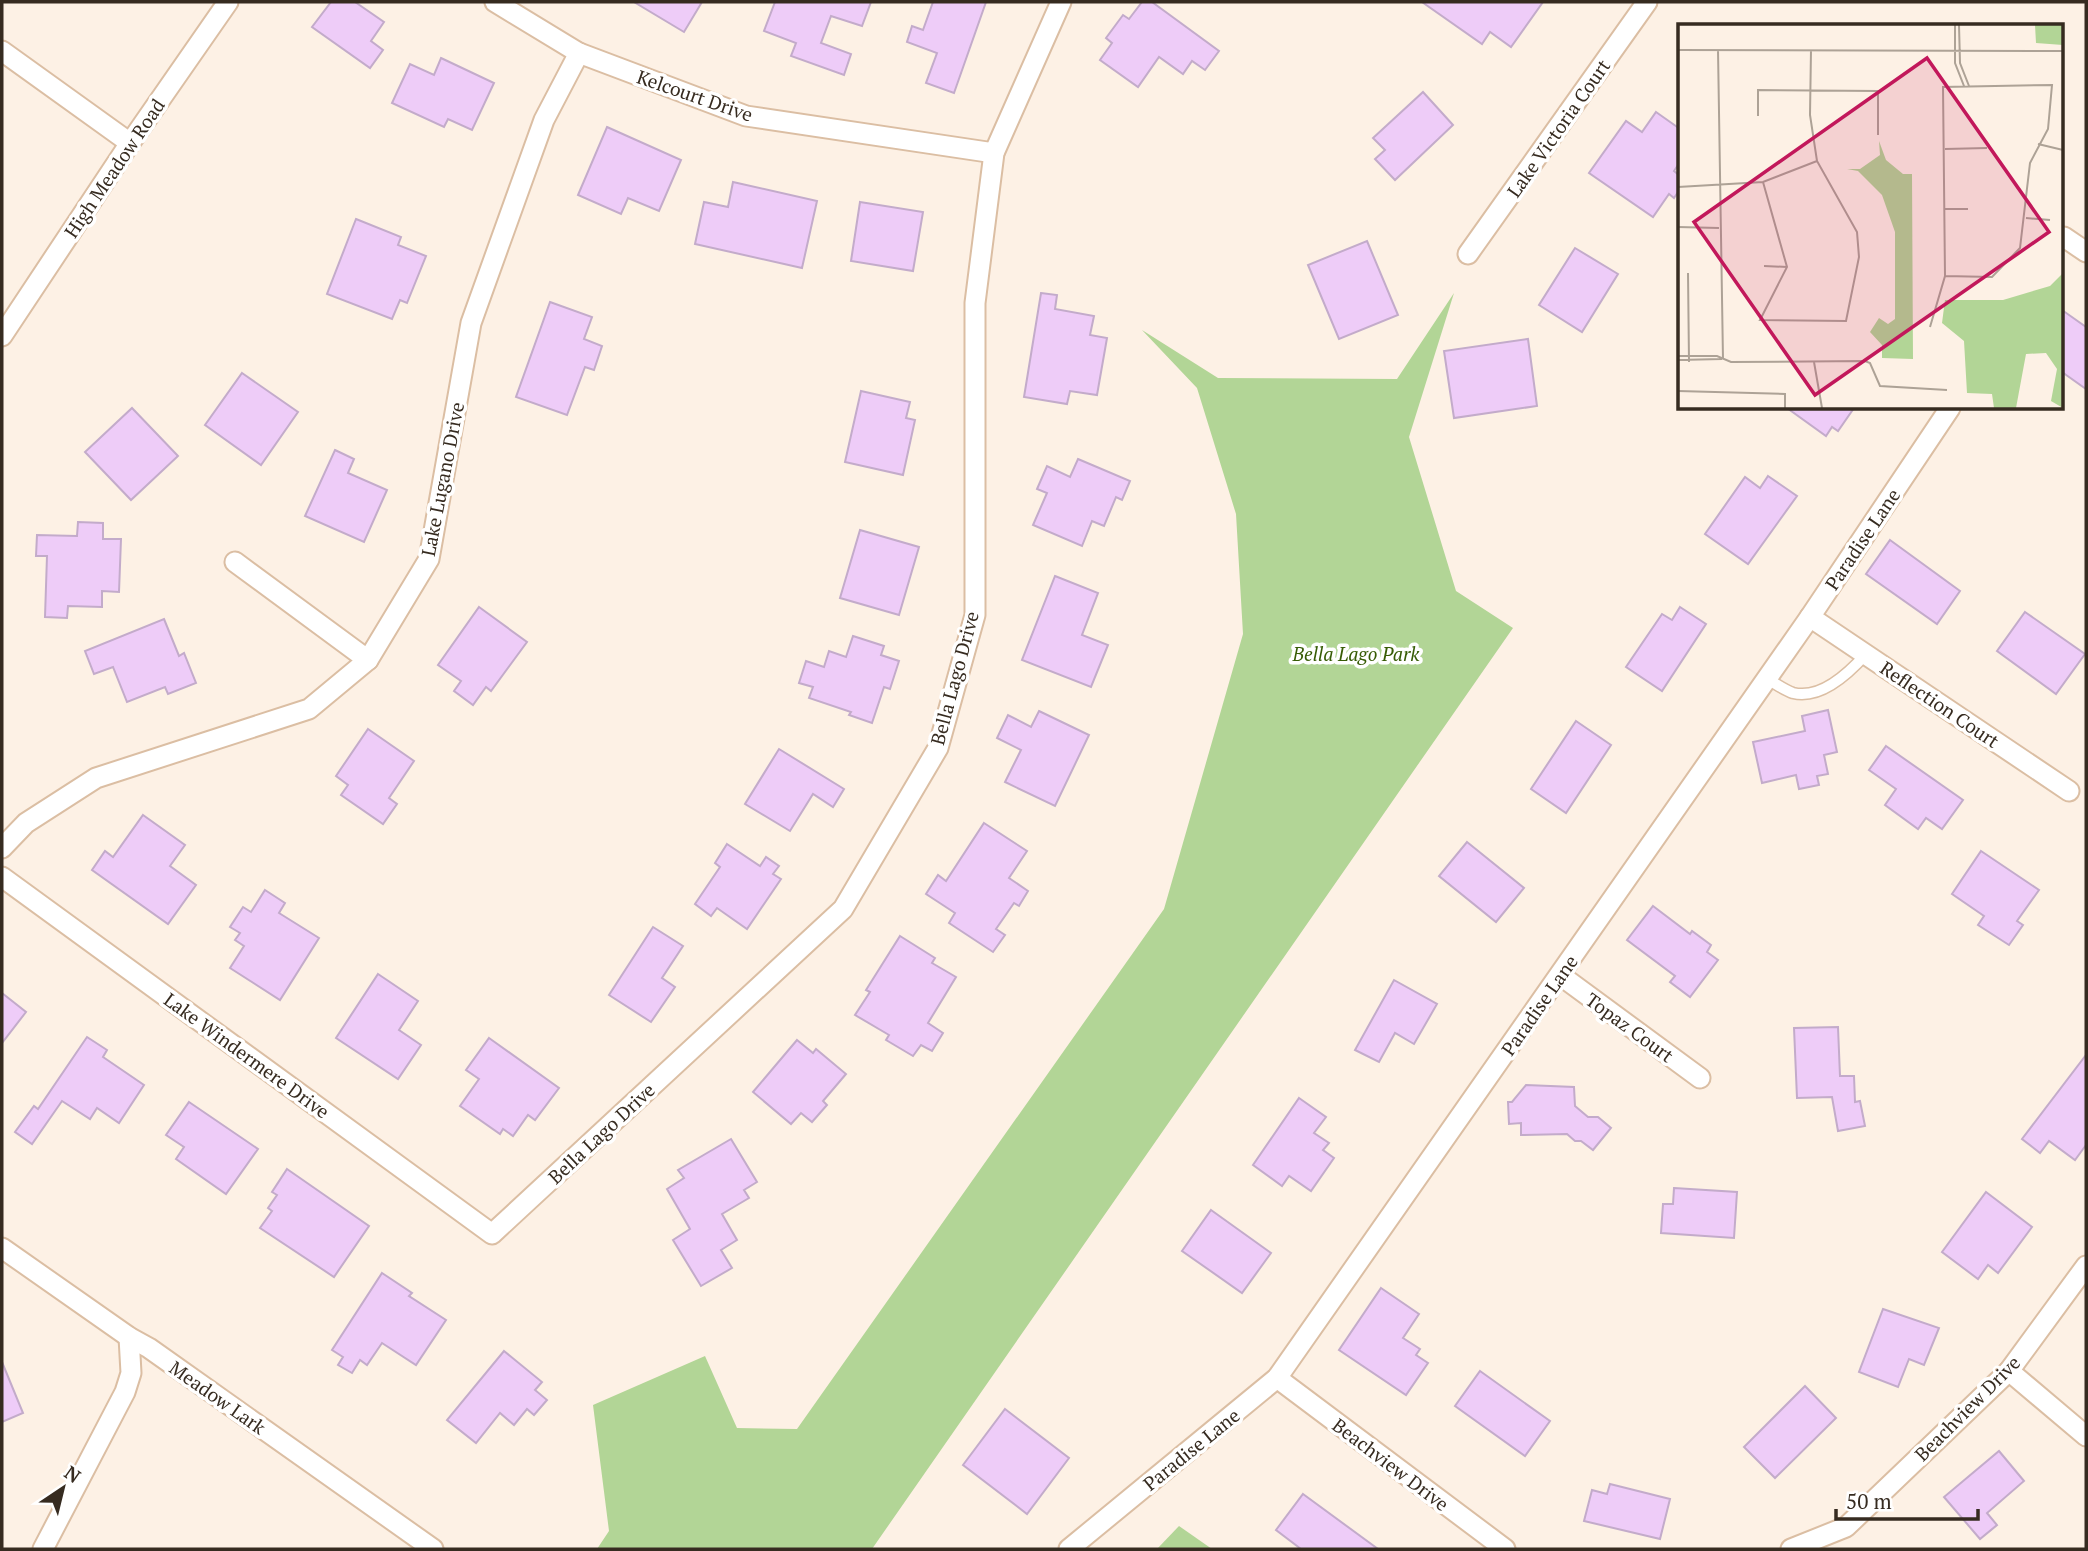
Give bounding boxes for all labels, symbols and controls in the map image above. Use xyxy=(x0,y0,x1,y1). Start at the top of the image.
inset map xyxy=(1678,24,2064,410)
street label: Lake Victoria Court xyxy=(1501,54,1615,202)
street label: Kelcourt Drive xyxy=(634,64,756,126)
street label: High Meadow Road xyxy=(58,93,170,242)
street label: Lake Lugano Drive xyxy=(415,400,469,558)
street label: Paradise Lane xyxy=(1819,483,1905,595)
street label: Bella Lago Drive xyxy=(924,608,984,748)
park label: Bella Lago Park xyxy=(1292,641,1420,666)
street label: Reflection Court xyxy=(1876,655,2004,753)
street label: Paradise Lane xyxy=(1495,950,1583,1060)
street label: Lake Windermere Drive xyxy=(159,986,335,1124)
street label: Topaz Court xyxy=(1581,987,1679,1067)
street label: Bella Lago Drive xyxy=(542,1077,660,1189)
street label: Beachview Drive xyxy=(1909,1350,2025,1466)
street label: Meadow Lark xyxy=(165,1355,271,1439)
street label: Paradise Lane xyxy=(1138,1402,1244,1496)
street label: Beachview Drive xyxy=(1328,1412,1454,1516)
north arrow xyxy=(28,1453,98,1523)
text: N xyxy=(60,1459,87,1488)
scale bar xyxy=(1836,1478,1978,1522)
text: 50 m xyxy=(1846,1487,1892,1515)

